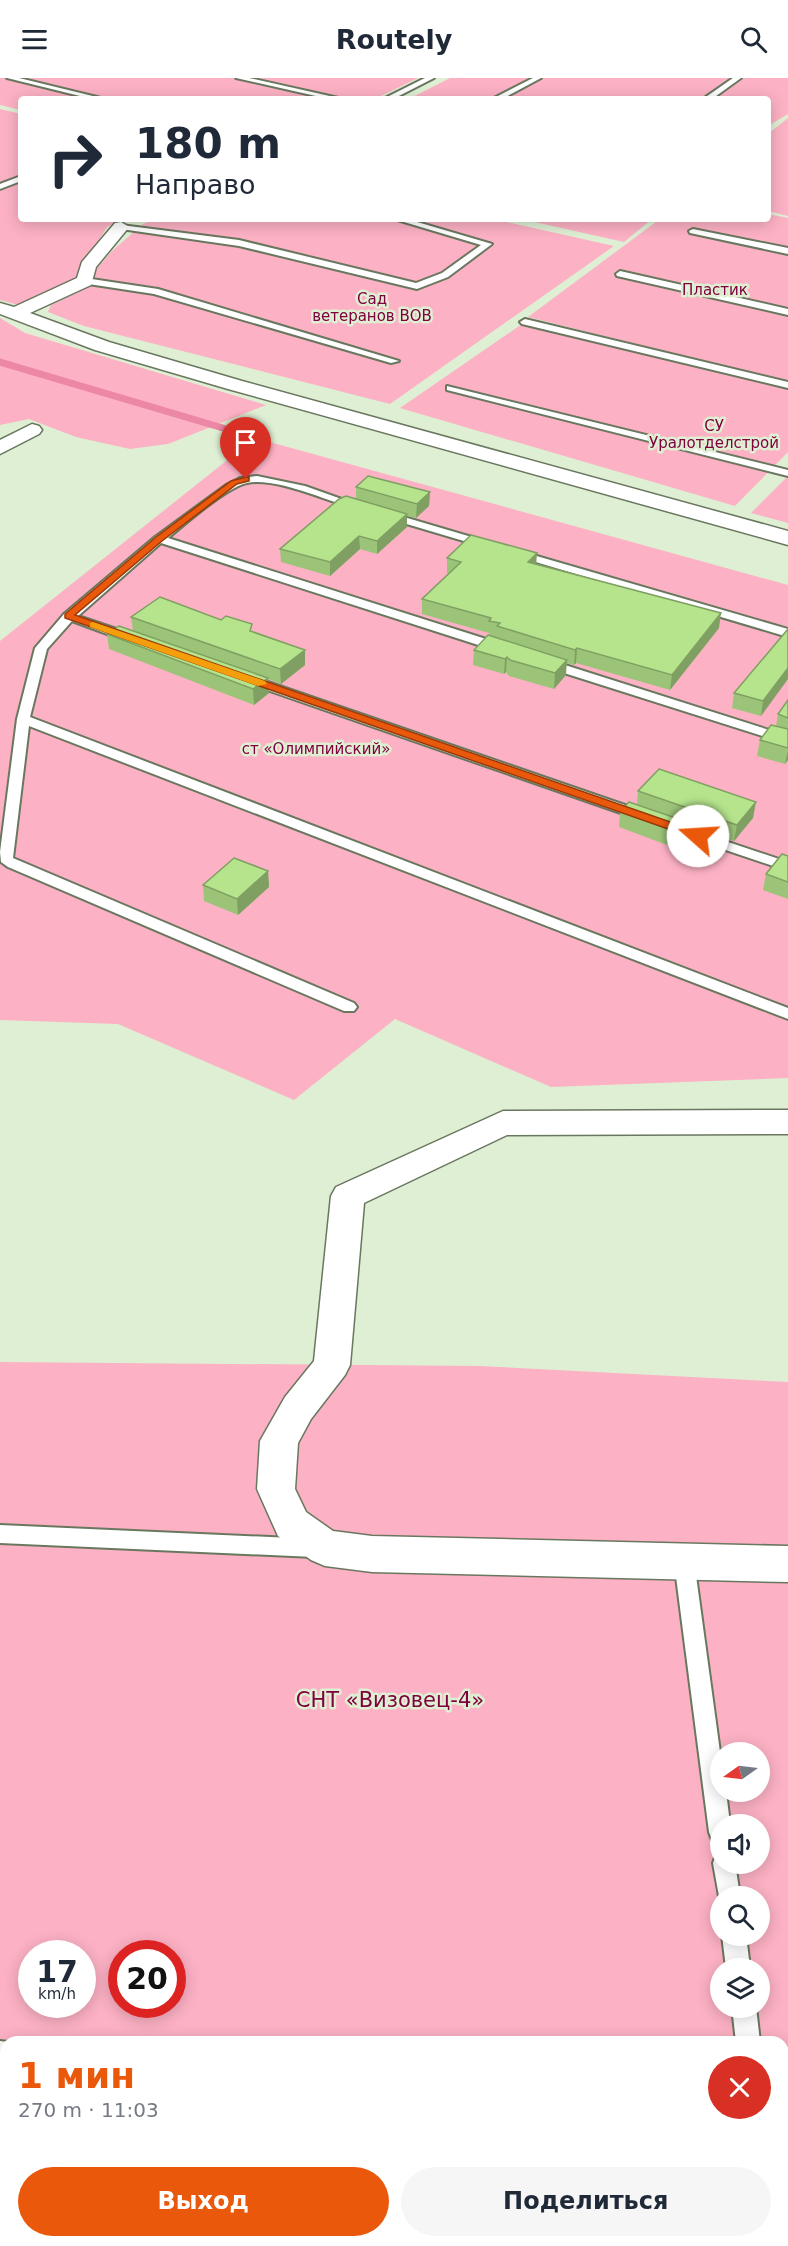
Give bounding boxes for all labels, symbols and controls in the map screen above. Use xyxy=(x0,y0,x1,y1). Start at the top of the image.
icon: menu xyxy=(18,23,51,56)
icon: search xyxy=(737,23,770,56)
text: Routely xyxy=(336,24,452,55)
text: 180 m xyxy=(135,119,281,168)
icon: right xyxy=(36,120,114,198)
text: Направо xyxy=(135,169,256,200)
park label: Пластик xyxy=(682,281,748,299)
park label: Сад ветеранов ВОВ xyxy=(312,290,432,325)
pin xyxy=(220,417,271,479)
park label: СУ Уралотделстрой xyxy=(649,417,779,452)
icon: arrive xyxy=(229,426,262,459)
park label: ст «Олимпийский» xyxy=(242,740,390,758)
position arrow xyxy=(666,804,730,868)
park label: СНТ «Визовец-4» xyxy=(296,1688,484,1712)
north arrow xyxy=(710,1742,770,1802)
map controls xyxy=(710,1742,770,2018)
button: sound xyxy=(710,1814,770,1874)
button: search xyxy=(710,1886,770,1946)
speed limit sign: 20 xyxy=(108,1940,186,2018)
text: 17 xyxy=(36,1954,78,1989)
button: layers xyxy=(710,1958,770,2018)
text: km/h xyxy=(38,1985,76,2003)
text: 1 мин xyxy=(18,2055,135,2096)
button: close xyxy=(708,2056,771,2119)
text: 270 m · 11:03 xyxy=(18,2098,159,2122)
button: Выход xyxy=(18,2167,389,2236)
button: Поделиться xyxy=(401,2167,771,2236)

